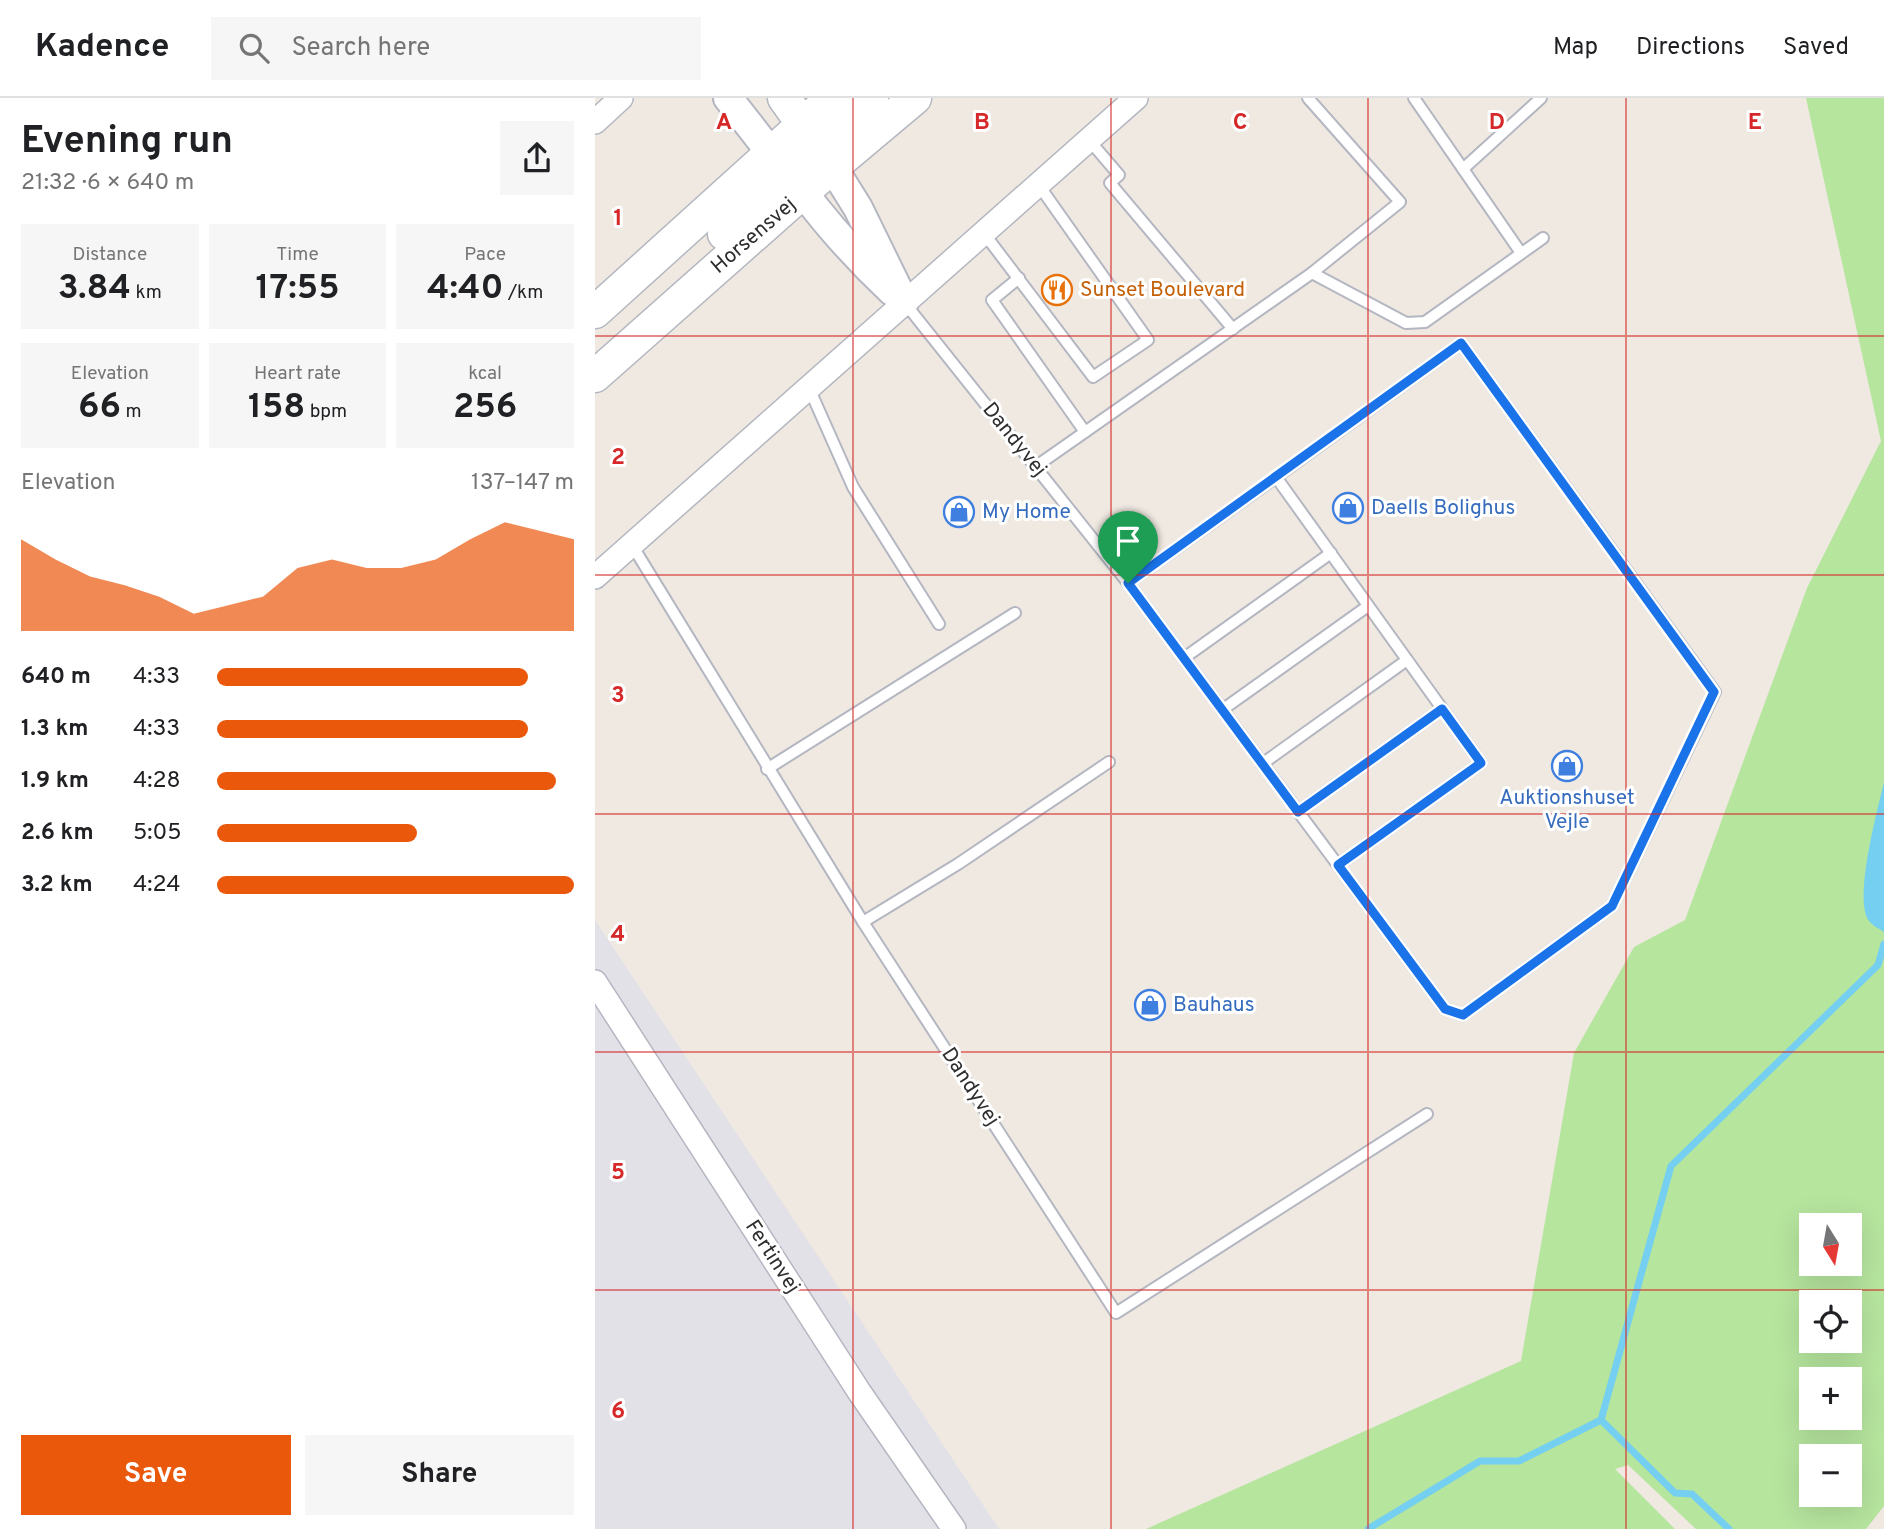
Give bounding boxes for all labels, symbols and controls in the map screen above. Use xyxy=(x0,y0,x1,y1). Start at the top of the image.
search box xyxy=(211,17,701,80)
text: Kadence xyxy=(35,27,169,69)
icon: search xyxy=(235,29,273,67)
text: Search here xyxy=(291,32,430,65)
text: Map xyxy=(1553,33,1598,63)
text: Directions xyxy=(1636,33,1745,63)
text: Saved xyxy=(1783,33,1849,63)
text: A xyxy=(716,109,732,138)
text: B xyxy=(974,109,990,138)
text: C xyxy=(1233,109,1247,138)
text: D xyxy=(1489,109,1505,138)
text: E xyxy=(1748,109,1762,138)
text: Evening run xyxy=(21,118,233,167)
button: share xyxy=(500,121,574,195)
text: 21:32 · 6 × 640 m xyxy=(21,169,194,198)
street label: Horsensvej xyxy=(706,192,802,280)
text: 1 xyxy=(613,205,623,234)
text: Distance xyxy=(73,243,147,267)
text: Time xyxy=(276,243,319,267)
text: Pace xyxy=(464,243,506,267)
text: 3.84 xyxy=(58,267,131,311)
text: 17:55 xyxy=(255,267,340,311)
text: 4:40 xyxy=(427,267,503,311)
restaurant icon: Sunset Boulevard xyxy=(1040,273,1074,307)
place label: Sunset Boulevard xyxy=(1080,277,1245,304)
text: km xyxy=(131,281,162,305)
text: /km xyxy=(503,281,543,305)
text: Elevation xyxy=(71,362,149,386)
text: Heart rate xyxy=(254,362,341,386)
text: kcal xyxy=(468,362,502,386)
text: 66 xyxy=(78,386,121,430)
text: 158 xyxy=(248,386,305,430)
text: 256 xyxy=(453,386,517,430)
street label: Dandyvej xyxy=(976,397,1052,483)
text: m xyxy=(121,400,142,424)
text: bpm xyxy=(305,400,347,424)
text: 2 xyxy=(611,444,625,473)
text: Elevation xyxy=(21,469,116,498)
text: 137–147 m xyxy=(471,469,574,498)
shop icon: Daells Bolighus xyxy=(1331,491,1365,525)
shop icon: My Home xyxy=(942,495,976,529)
place label: Daells Bolighus xyxy=(1371,495,1515,522)
place label: My Home xyxy=(982,499,1071,526)
pin xyxy=(1098,511,1158,583)
icon: arrive xyxy=(1109,522,1147,560)
text: 640 m xyxy=(21,663,91,692)
text: 4:33 xyxy=(133,663,180,692)
text: 3 xyxy=(611,682,625,711)
text: 1.3 km xyxy=(21,715,88,744)
text: 4:33 xyxy=(133,715,180,744)
shop icon: Auktionshuset Vejle xyxy=(1550,749,1584,783)
text: 1.9 km xyxy=(21,767,89,796)
text: 4:28 xyxy=(133,767,181,796)
place label: Auktionshuset Vejle xyxy=(1499,785,1635,836)
text: 2.6 km xyxy=(21,819,94,848)
text: 5:05 xyxy=(133,819,182,848)
text: 3.2 km xyxy=(21,871,93,900)
text: 4:24 xyxy=(133,871,181,900)
text: 4 xyxy=(611,921,625,950)
shop icon: Bauhaus xyxy=(1133,988,1167,1022)
place label: Bauhaus xyxy=(1173,992,1254,1019)
street label: Dandyvej xyxy=(935,1043,1005,1131)
text: 5 xyxy=(611,1159,625,1188)
north arrow xyxy=(1799,1213,1862,1276)
map controls xyxy=(1799,1213,1862,1507)
street label: Fertinvej xyxy=(738,1215,806,1299)
button: locate xyxy=(1799,1290,1862,1353)
button: + xyxy=(1799,1367,1862,1430)
text: 6 xyxy=(611,1398,625,1427)
button: Save xyxy=(21,1435,291,1515)
button: Share xyxy=(305,1435,574,1515)
button: − xyxy=(1799,1444,1862,1507)

